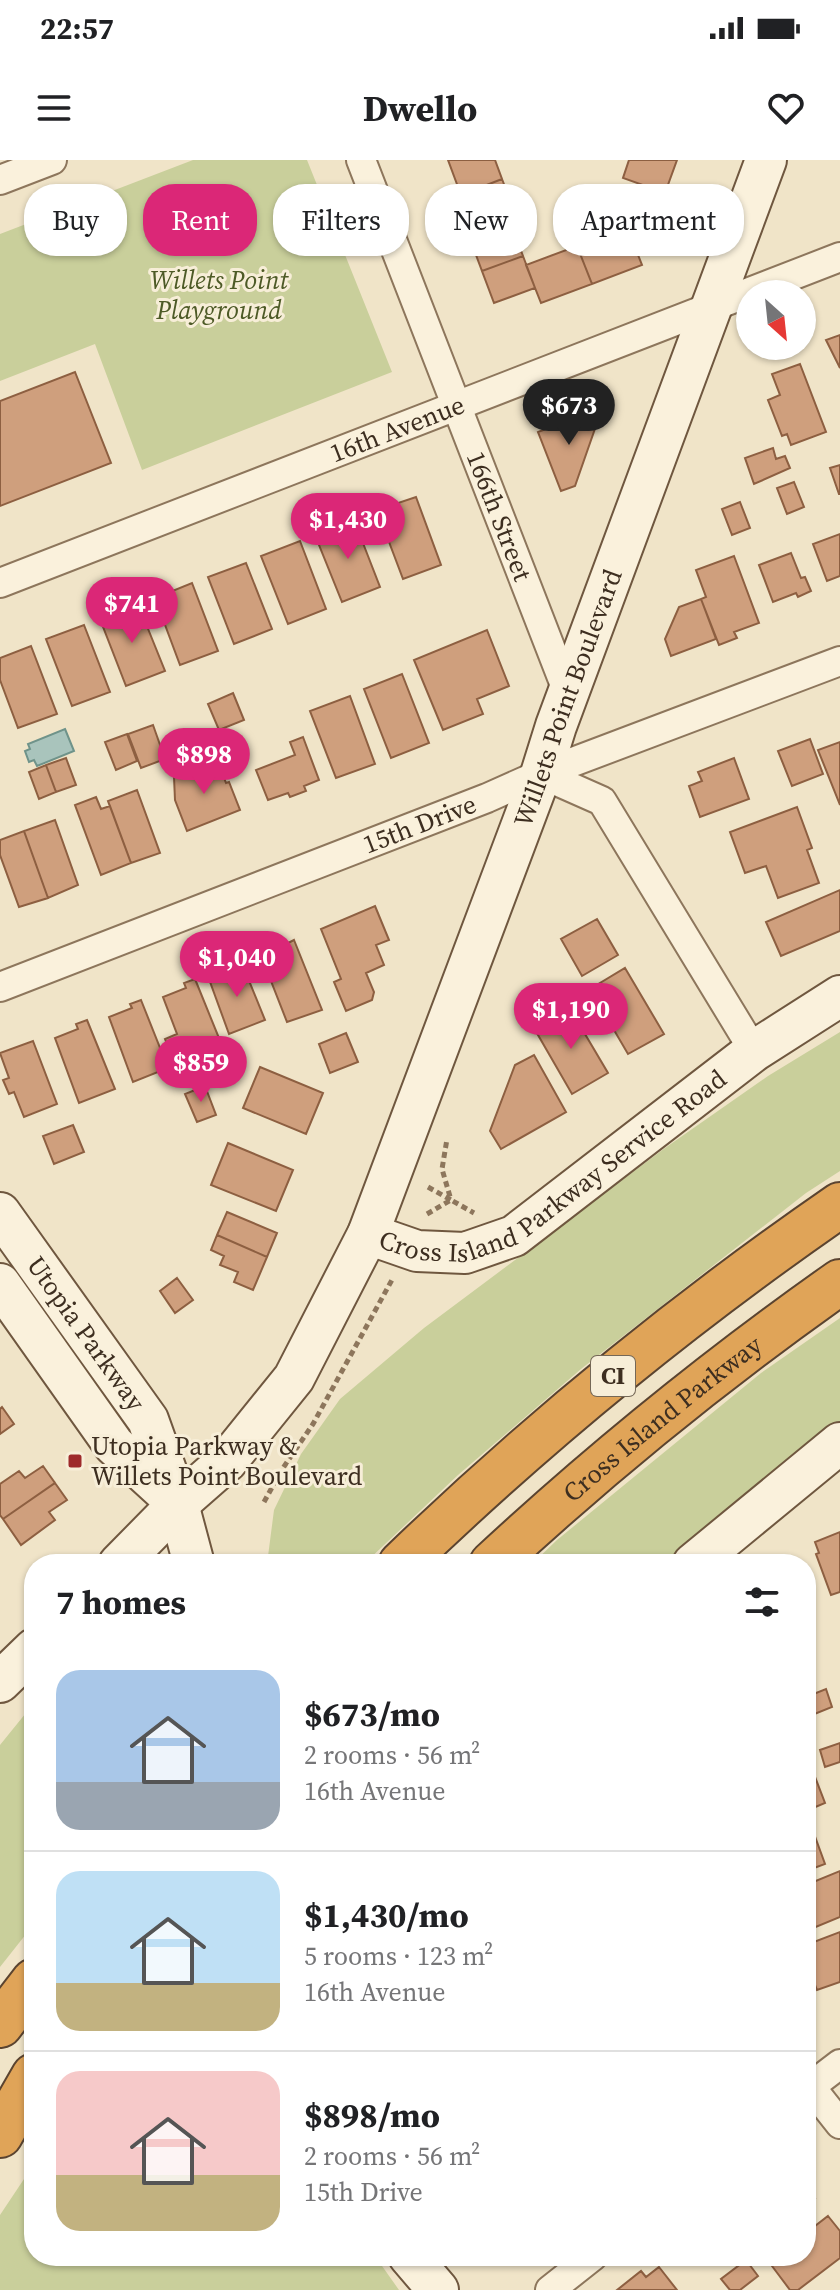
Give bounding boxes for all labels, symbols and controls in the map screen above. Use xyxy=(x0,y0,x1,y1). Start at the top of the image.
text: 22:57 xyxy=(40,8,114,49)
text: Dwello xyxy=(363,84,477,133)
icon: menu xyxy=(32,86,76,130)
icon: heart xyxy=(764,86,808,130)
chip: Buy xyxy=(24,184,127,256)
chip: Rent xyxy=(143,184,257,256)
chip: Filters xyxy=(273,184,409,256)
chip: New xyxy=(425,184,537,256)
chip: Apartment xyxy=(553,184,744,256)
park label: Willets Point Playground xyxy=(150,262,289,328)
north arrow xyxy=(736,280,816,360)
map controls xyxy=(736,280,816,360)
pin: $673 xyxy=(522,379,616,447)
street label: 16th Avenue xyxy=(325,386,470,471)
text: $673 xyxy=(541,387,597,423)
street label: 166th Street xyxy=(458,446,541,587)
pin: $1,430 xyxy=(283,493,413,561)
text: $1,430 xyxy=(309,501,387,537)
street label: Willets Point Boulevard xyxy=(505,564,631,832)
pin: $741 xyxy=(85,577,179,645)
text: $741 xyxy=(104,585,160,621)
pin: $898 xyxy=(157,728,251,796)
text: $898 xyxy=(176,736,232,772)
street label: 15th Drive xyxy=(358,786,481,862)
pin: $1,040 xyxy=(172,931,302,999)
text: $1,040 xyxy=(198,939,276,975)
pin: $1,190 xyxy=(506,983,636,1051)
text: $1,190 xyxy=(532,991,610,1027)
pin: $859 xyxy=(154,1036,248,1104)
text: $859 xyxy=(173,1044,229,1080)
street label: Cross Island Parkway Service Road xyxy=(374,1061,734,1271)
street label: Utopia Parkway xyxy=(18,1249,154,1419)
street label: Cross Island Parkway xyxy=(555,1327,770,1510)
road number: CI xyxy=(591,1356,635,1396)
place label: Utopia Parkway & Willets Point Boulevard xyxy=(91,1428,363,1494)
marker: Utopia Parkway & Willets Point Boulevard xyxy=(66,1452,84,1470)
text: 7 homes xyxy=(56,1579,186,1625)
icon: filters xyxy=(740,1580,784,1624)
text: $673/mo xyxy=(304,1691,440,1737)
icon: home xyxy=(120,1702,216,1798)
text: 2 rooms · 56 m² xyxy=(304,1737,480,1773)
text: 16th Avenue xyxy=(304,1773,446,1809)
text: $1,430/mo xyxy=(304,1892,469,1938)
icon: home xyxy=(120,1903,216,1999)
text: 5 rooms · 123 m² xyxy=(304,1938,493,1974)
text: 16th Avenue xyxy=(304,1974,446,2010)
text: $898/mo xyxy=(304,2092,440,2138)
icon: home xyxy=(120,2103,216,2199)
text: 2 rooms · 56 m² xyxy=(304,2138,480,2174)
text: 15th Drive xyxy=(304,2174,423,2210)

